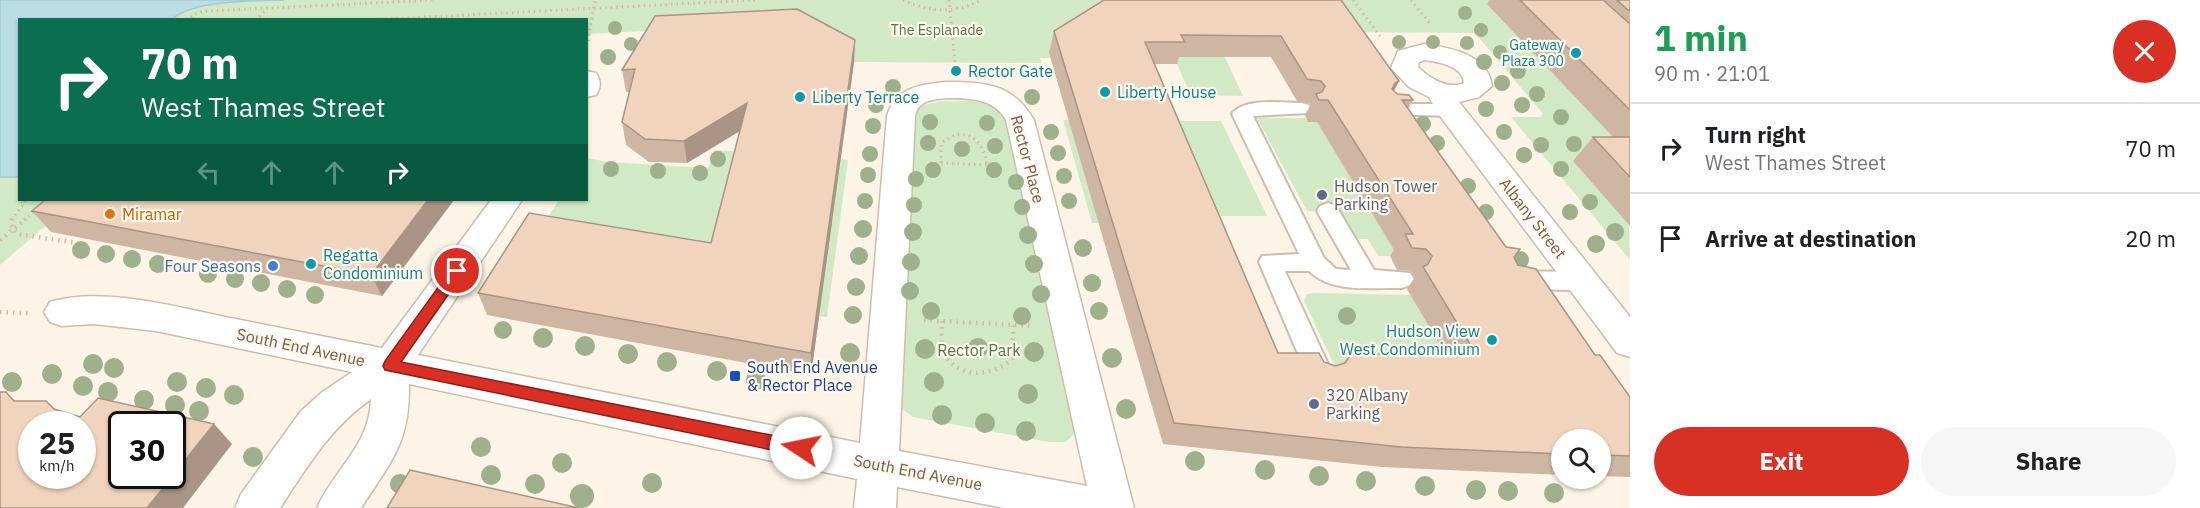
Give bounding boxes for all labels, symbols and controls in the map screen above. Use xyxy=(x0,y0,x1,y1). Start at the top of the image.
text: 1 min xyxy=(1654,14,1748,61)
button: close xyxy=(2113,20,2176,83)
park label: The Esplanade xyxy=(891,21,984,39)
text: 70 m xyxy=(141,36,239,91)
place label: Gateway Plaza 300 xyxy=(1502,36,1564,70)
icon: right xyxy=(42,42,120,120)
marker: Gateway Plaza 300 xyxy=(1569,46,1583,60)
text: 90 m · 21:01 xyxy=(1654,60,1770,87)
place label: Rector Gate xyxy=(968,61,1053,81)
marker: Rector Gate xyxy=(949,64,963,78)
place label: Liberty House xyxy=(1117,82,1217,102)
marker: Liberty House xyxy=(1098,85,1112,99)
place label: Liberty Terrace xyxy=(812,87,919,107)
text: West Thames Street xyxy=(141,89,385,124)
marker: Liberty Terrace xyxy=(793,90,807,104)
street label: Rector Place xyxy=(1007,113,1049,205)
text: Turn right xyxy=(1705,120,1806,149)
icon: right xyxy=(1654,132,1687,165)
text: 70 m xyxy=(2125,134,2176,163)
text: West Thames Street xyxy=(1705,149,1886,176)
icon: left xyxy=(192,156,225,189)
icon: ahead xyxy=(255,156,288,189)
icon: ahead xyxy=(318,156,351,189)
icon: right xyxy=(381,156,414,189)
street label: Albany Street xyxy=(1495,174,1571,262)
place label: Hudson Tower Parking xyxy=(1334,176,1437,214)
marker: Hudson Tower Parking xyxy=(1315,188,1329,202)
place label: Miramar xyxy=(122,204,182,224)
marker: Miramar xyxy=(103,207,117,221)
icon: arrive xyxy=(1654,222,1687,255)
text: Arrive at destination xyxy=(1705,224,1916,253)
text: 20 m xyxy=(2125,224,2176,253)
place label: Regatta Condominium xyxy=(323,245,423,283)
pin xyxy=(431,245,482,296)
icon: arrive xyxy=(440,254,473,287)
place label: Four Seasons xyxy=(165,256,261,276)
marker: Regatta Condominium xyxy=(304,257,318,271)
marker: Four Seasons xyxy=(266,259,280,273)
place label: Hudson View West Condominium xyxy=(1340,321,1480,359)
street label: South End Avenue xyxy=(235,324,367,370)
marker: Hudson View West Condominium xyxy=(1485,333,1499,347)
park label: Rector Park xyxy=(937,340,1021,360)
place label: South End Avenue & Rector Place xyxy=(747,357,878,395)
marker: South End Avenue & Rector Place xyxy=(728,369,742,383)
place label: 320 Albany Parking xyxy=(1326,385,1408,423)
marker: 320 Albany Parking xyxy=(1307,397,1321,411)
speed limit sign: 30 xyxy=(108,411,186,489)
position arrow xyxy=(769,416,833,480)
text: 25 xyxy=(39,423,75,462)
button: Exit xyxy=(1654,427,1909,496)
button: Share xyxy=(1921,427,2176,496)
map controls xyxy=(1551,429,1611,489)
button: search xyxy=(1551,429,1611,489)
street label: South End Avenue xyxy=(852,450,984,494)
text: km/h xyxy=(39,456,75,475)

